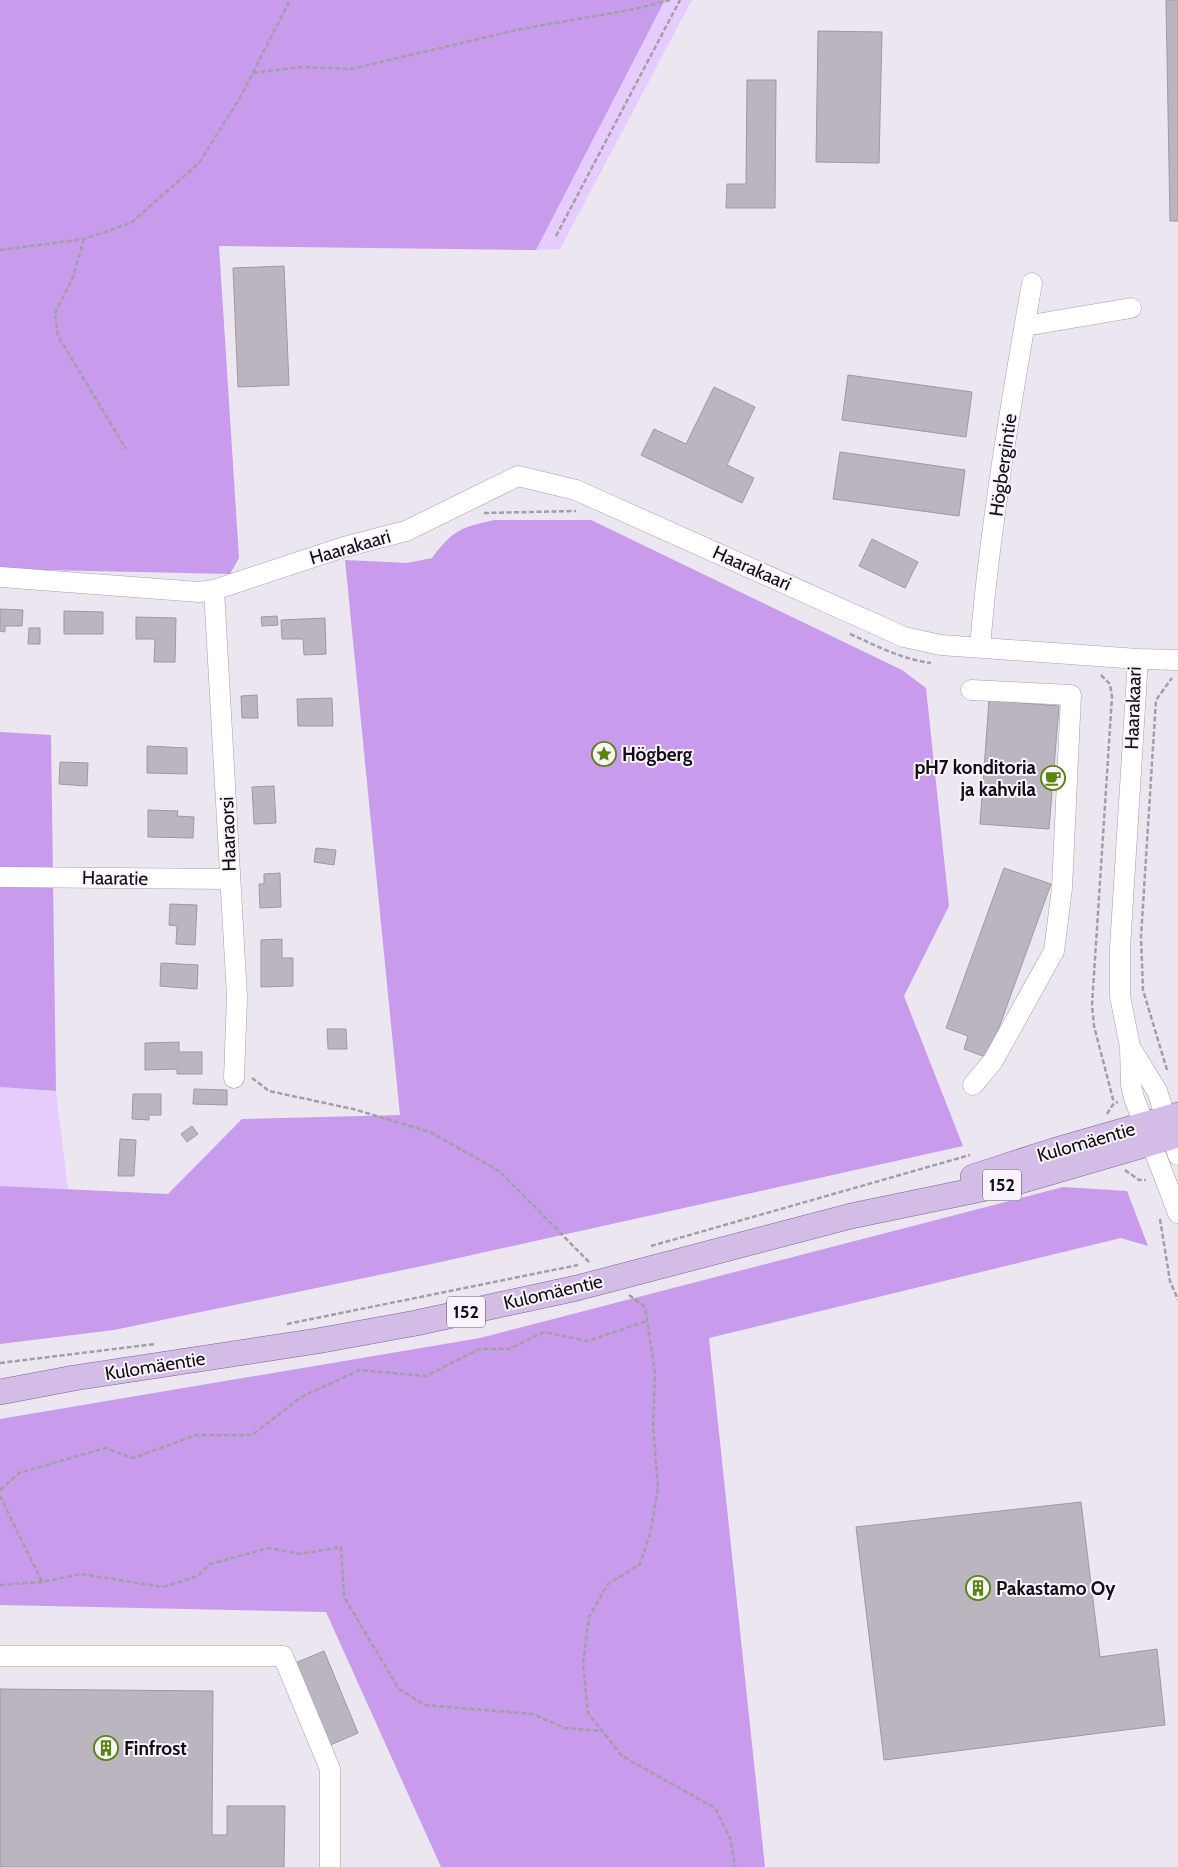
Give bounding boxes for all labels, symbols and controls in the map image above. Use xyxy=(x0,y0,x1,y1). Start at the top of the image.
street label: Högbergintie xyxy=(984,412,1022,518)
street label: Haarakaari xyxy=(307,524,393,570)
street label: Haarakaari xyxy=(709,541,795,595)
street label: Haarakaari xyxy=(1120,666,1146,750)
place icon: Högberg xyxy=(591,741,617,767)
place label: Högberg xyxy=(622,743,693,766)
place label: pH7 konditoria ja kahvila xyxy=(914,756,1037,801)
cafe icon: pH7 konditoria ja kahvila xyxy=(1040,765,1066,791)
street label: Haaraorsi xyxy=(215,796,241,872)
street label: Haaratie xyxy=(82,866,149,890)
street label: Kulomäentie xyxy=(1034,1117,1138,1167)
road number: 152 xyxy=(983,1170,1021,1200)
street label: Kulomäentie xyxy=(501,1269,605,1315)
road number: 152 xyxy=(447,1296,485,1328)
street label: Kulomäentie xyxy=(103,1347,207,1385)
building icon: Pakastamo Oy xyxy=(965,1575,991,1601)
place label: Pakastamo Oy xyxy=(996,1577,1116,1600)
building icon: Finfrost xyxy=(93,1735,119,1761)
place label: Finfrost xyxy=(124,1737,187,1760)

